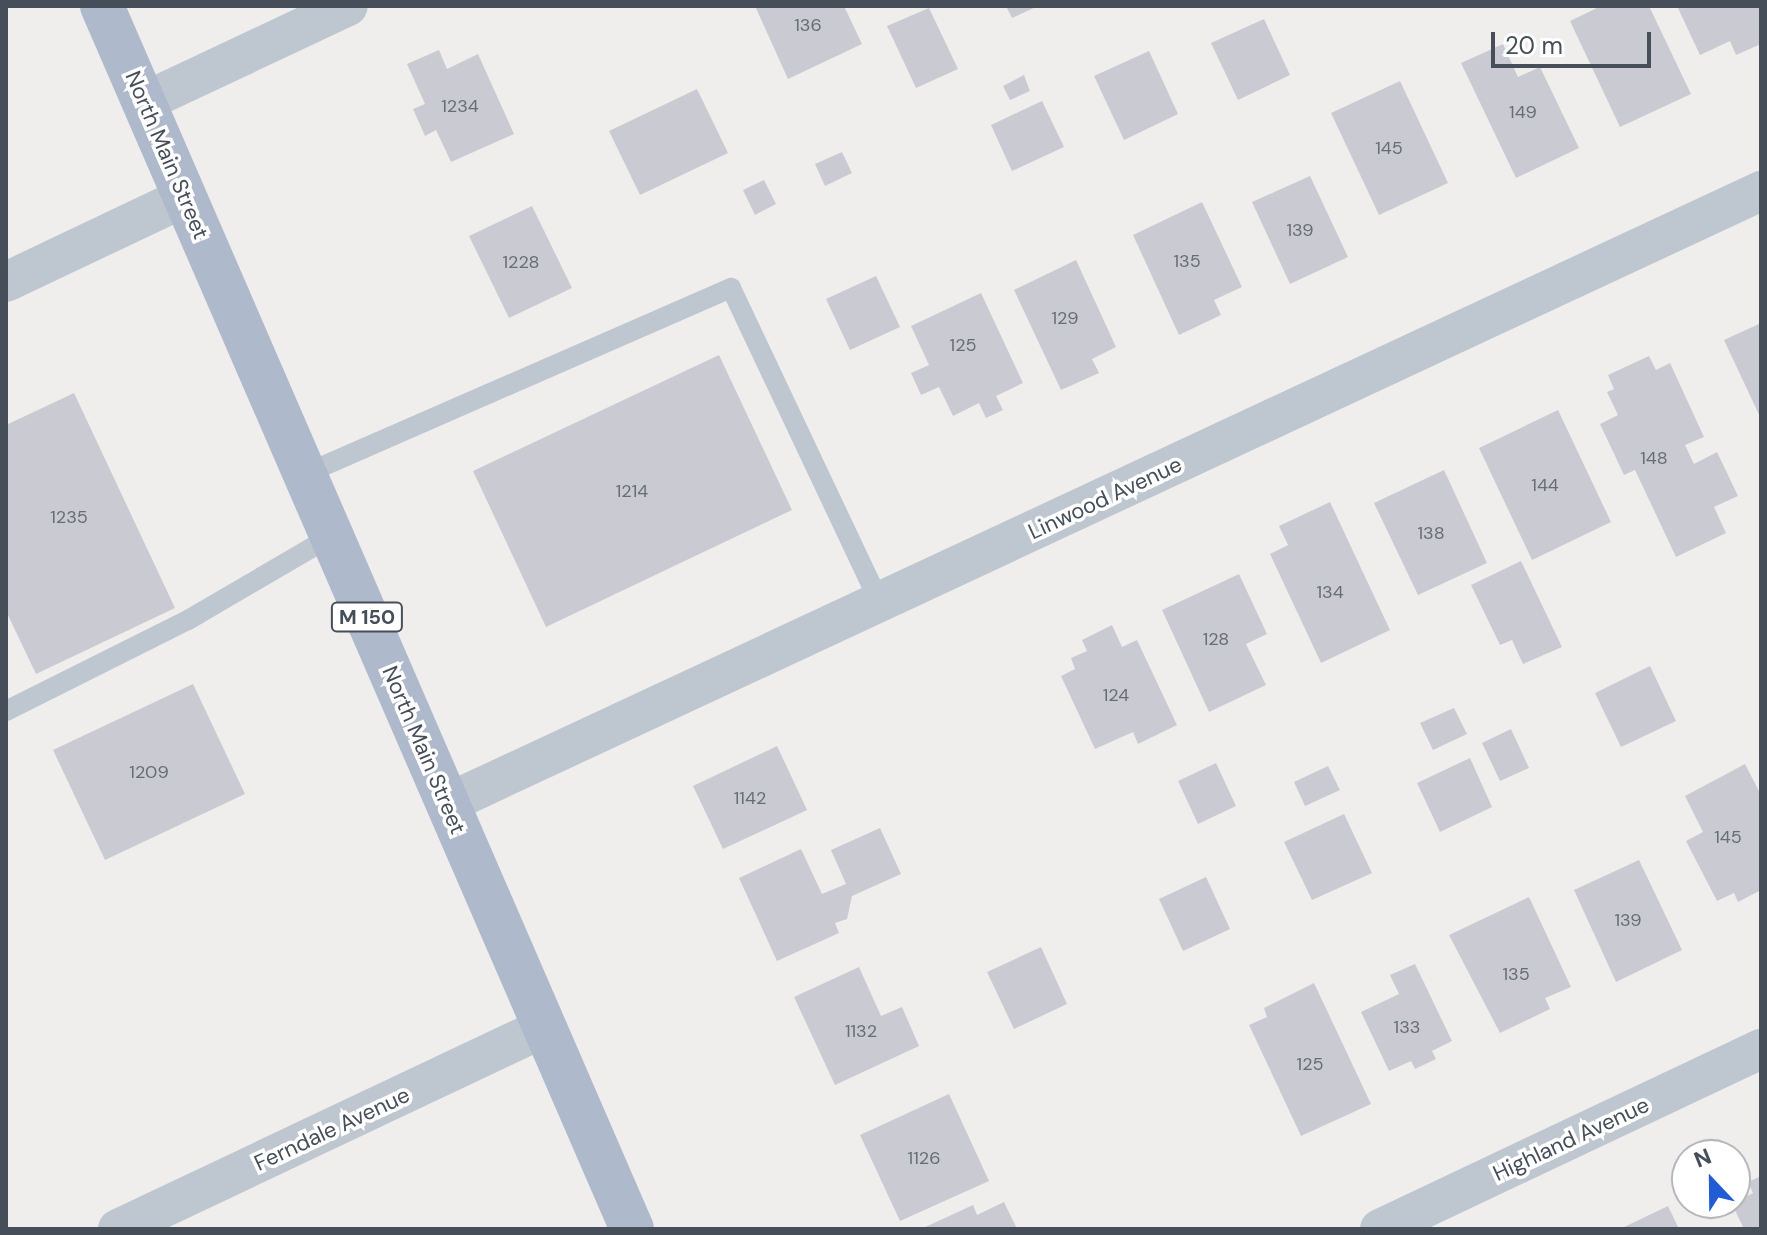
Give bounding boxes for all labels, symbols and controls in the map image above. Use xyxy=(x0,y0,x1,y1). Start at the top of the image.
house number: 136 xyxy=(794,14,822,36)
scale bar xyxy=(1495,16,1655,66)
text: 20 m xyxy=(1505,30,1563,61)
street label: North Main Street xyxy=(120,67,214,243)
house number: 1234 xyxy=(441,95,479,117)
house number: 149 xyxy=(1509,101,1537,123)
house number: 145 xyxy=(1375,137,1403,159)
house number: 139 xyxy=(1286,219,1314,241)
house number: 135 xyxy=(1173,250,1201,272)
house number: 1228 xyxy=(503,251,539,273)
house number: 129 xyxy=(1051,307,1079,329)
house number: 125 xyxy=(950,334,976,356)
house number: 148 xyxy=(1640,447,1668,469)
street label: Linwood Avenue xyxy=(1024,451,1186,545)
house number: 144 xyxy=(1531,474,1559,496)
house number: 1214 xyxy=(616,480,648,502)
house number: 1235 xyxy=(50,506,88,528)
house number: 138 xyxy=(1417,522,1445,544)
house number: 134 xyxy=(1316,581,1344,603)
road number: M 150 xyxy=(329,601,405,633)
house number: 128 xyxy=(1203,628,1229,650)
street label: North Main Street xyxy=(377,662,471,838)
house number: 124 xyxy=(1103,684,1129,706)
house number: 1209 xyxy=(129,761,169,783)
house number: 1142 xyxy=(734,787,766,809)
house number: 145 xyxy=(1714,826,1742,848)
house number: 139 xyxy=(1614,909,1642,931)
house number: 135 xyxy=(1502,963,1530,985)
house number: 133 xyxy=(1394,1016,1420,1038)
house number: 1132 xyxy=(845,1020,877,1042)
house number: 125 xyxy=(1297,1053,1323,1075)
street label: Ferndale Avenue xyxy=(250,1081,414,1177)
street label: Highland Avenue xyxy=(1489,1091,1653,1187)
north arrow xyxy=(1671,1139,1751,1219)
text: N xyxy=(1690,1142,1715,1175)
house number: 1126 xyxy=(908,1147,940,1169)

